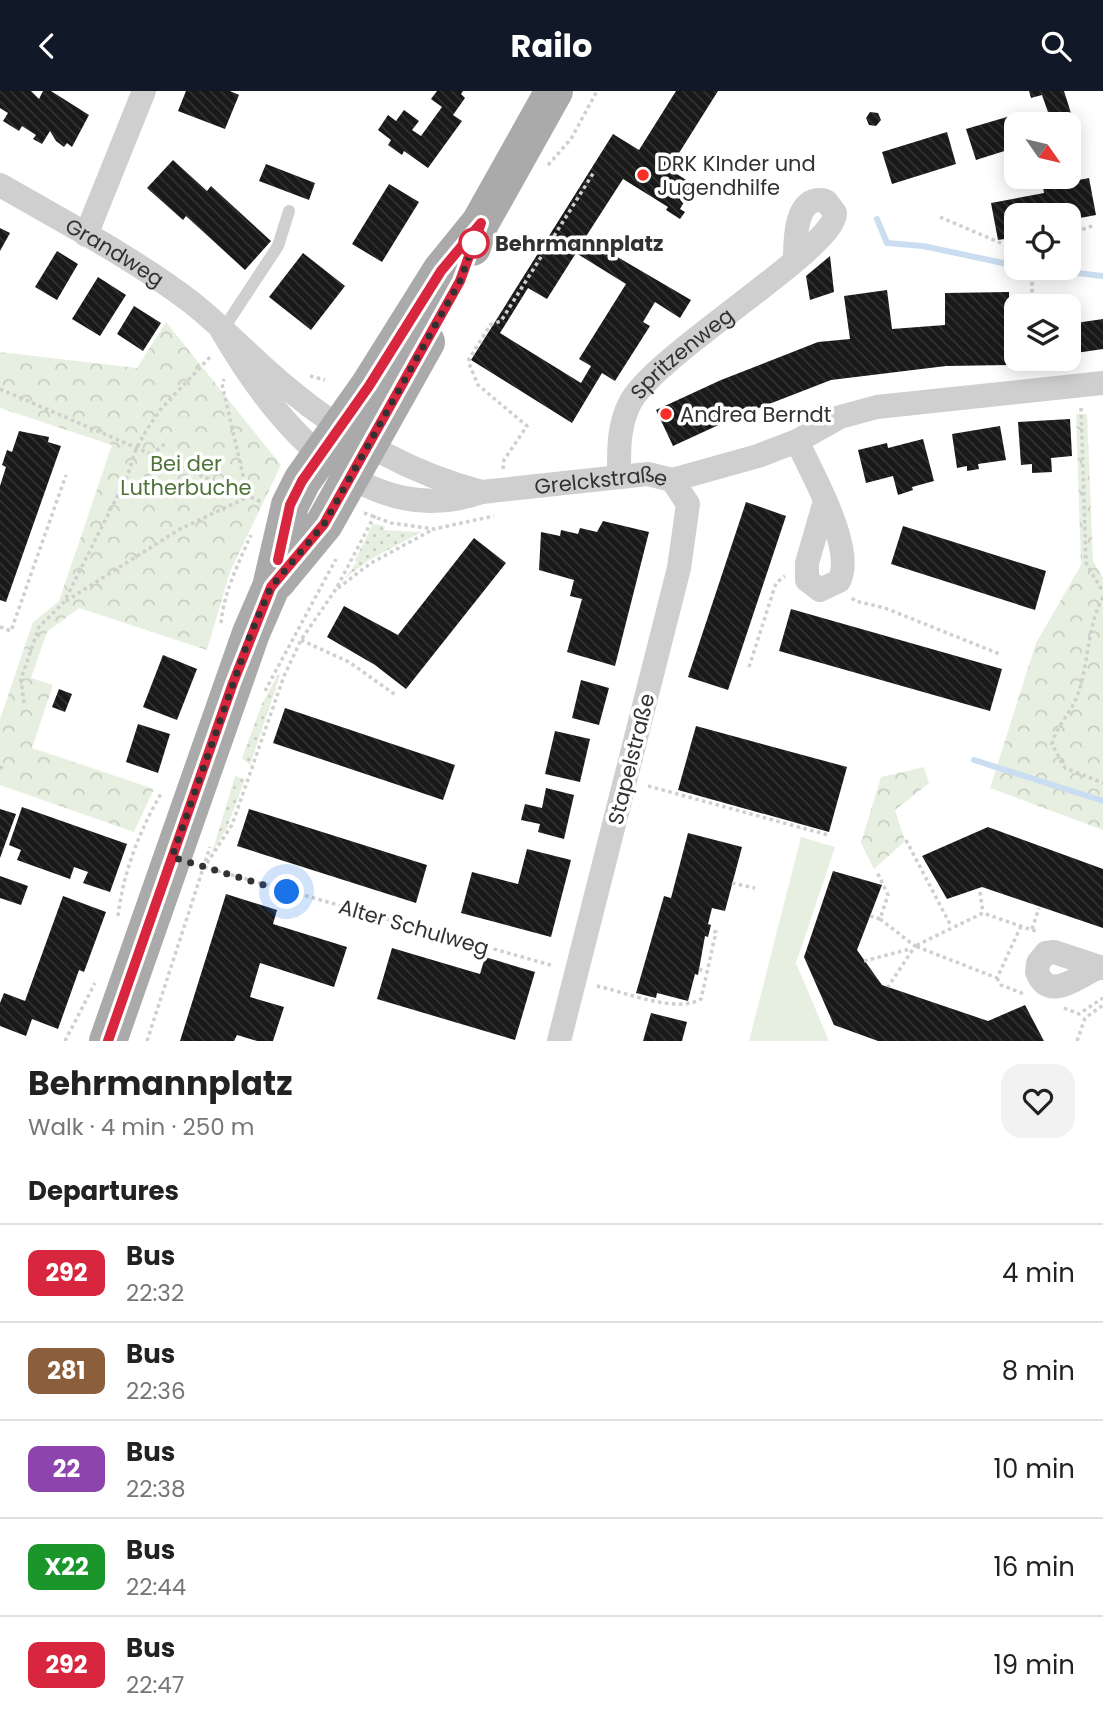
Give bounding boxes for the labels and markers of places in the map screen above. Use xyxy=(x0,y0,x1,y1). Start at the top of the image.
place label: DRK KInder und Jugendhilfe xyxy=(657,149,816,202)
marker: DRK KInder und Jugendhilfe xyxy=(635,167,651,183)
marker: Behrmannplatz xyxy=(459,228,489,258)
place label: Behrmannplatz xyxy=(495,229,663,258)
place label: Andrea Berndt xyxy=(680,400,831,429)
marker: Andrea Berndt xyxy=(658,406,674,422)

